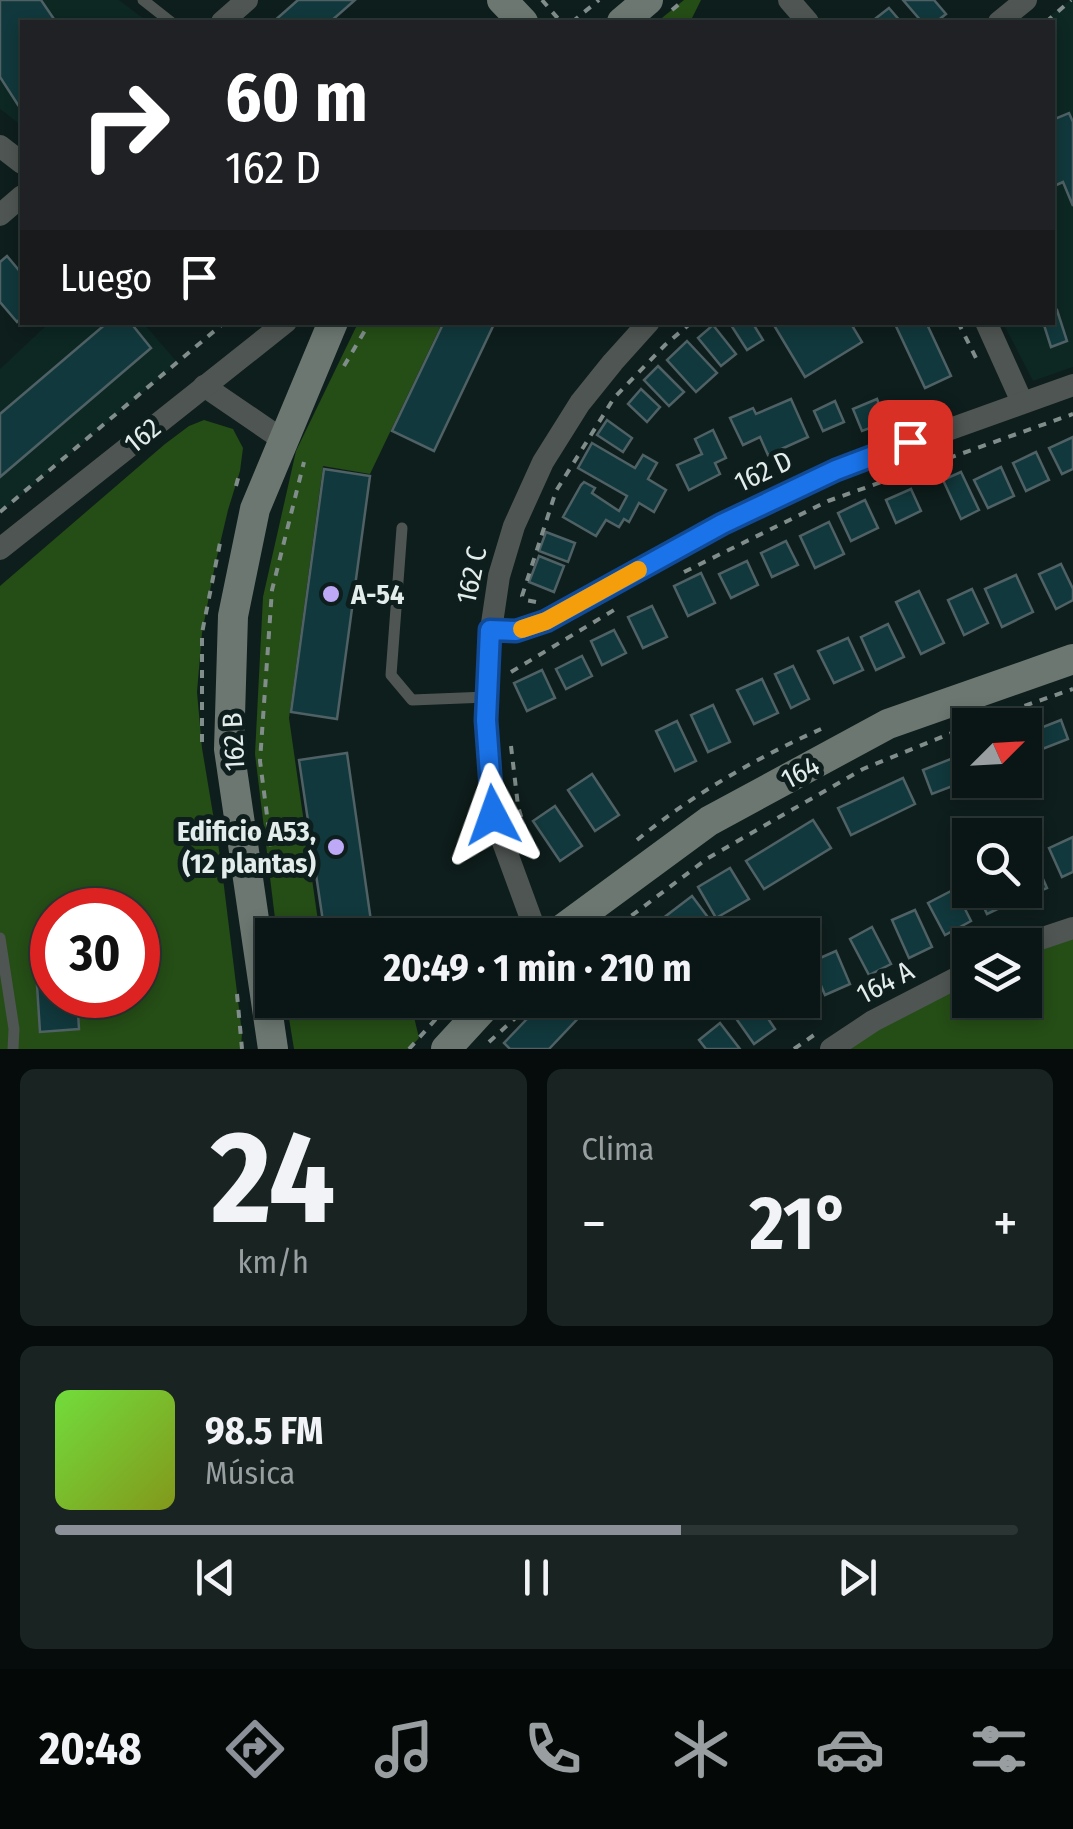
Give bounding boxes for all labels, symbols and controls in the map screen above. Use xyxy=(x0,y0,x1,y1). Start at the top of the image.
text: 60 m xyxy=(225,56,368,140)
icon: right xyxy=(60,60,190,190)
text: 162 D xyxy=(225,141,321,195)
icon: arrive xyxy=(172,250,227,305)
text: Luego xyxy=(60,255,152,301)
pin xyxy=(868,400,953,485)
street label: 162 xyxy=(118,411,167,460)
icon: arrive xyxy=(883,415,938,470)
street label: 162 D xyxy=(729,444,797,499)
street label: 162 C xyxy=(449,543,494,607)
place label: A-54 xyxy=(350,578,404,611)
marker: A-54 xyxy=(320,583,342,605)
north arrow xyxy=(952,708,1042,798)
map controls xyxy=(952,708,1042,1018)
street label: 162 B xyxy=(215,712,252,772)
street label: 164 xyxy=(776,749,825,796)
position arrow xyxy=(441,763,545,867)
place label: Edificio A53, (12 plantas) xyxy=(177,815,317,880)
button: search xyxy=(952,818,1042,908)
marker: Edificio A53, (12 plantas) xyxy=(325,836,347,858)
speed limit sign: 30 xyxy=(30,888,160,1018)
button: layers xyxy=(952,928,1042,1018)
text: 20:49 · 1 min · 210 m xyxy=(384,945,691,991)
street label: 164 A xyxy=(851,954,920,1011)
text: 24 xyxy=(211,1100,335,1256)
text: Clima xyxy=(582,1130,654,1168)
text: 21° xyxy=(750,1179,850,1269)
text: − xyxy=(582,1191,606,1257)
text: + xyxy=(993,1191,1018,1257)
text: km/h xyxy=(238,1243,309,1281)
text: 98.5 FM xyxy=(205,1408,323,1454)
text: Música xyxy=(205,1454,295,1492)
icon: previous xyxy=(188,1550,243,1605)
icon: pause xyxy=(509,1550,564,1605)
icon: next xyxy=(830,1550,885,1605)
icon: directions xyxy=(220,1714,290,1784)
icon: music xyxy=(369,1714,439,1784)
icon: phone xyxy=(518,1714,588,1784)
icon: climate xyxy=(666,1714,736,1784)
icon: car xyxy=(815,1714,885,1784)
icon: filters xyxy=(964,1714,1034,1784)
text: 20:48 xyxy=(39,1722,142,1776)

